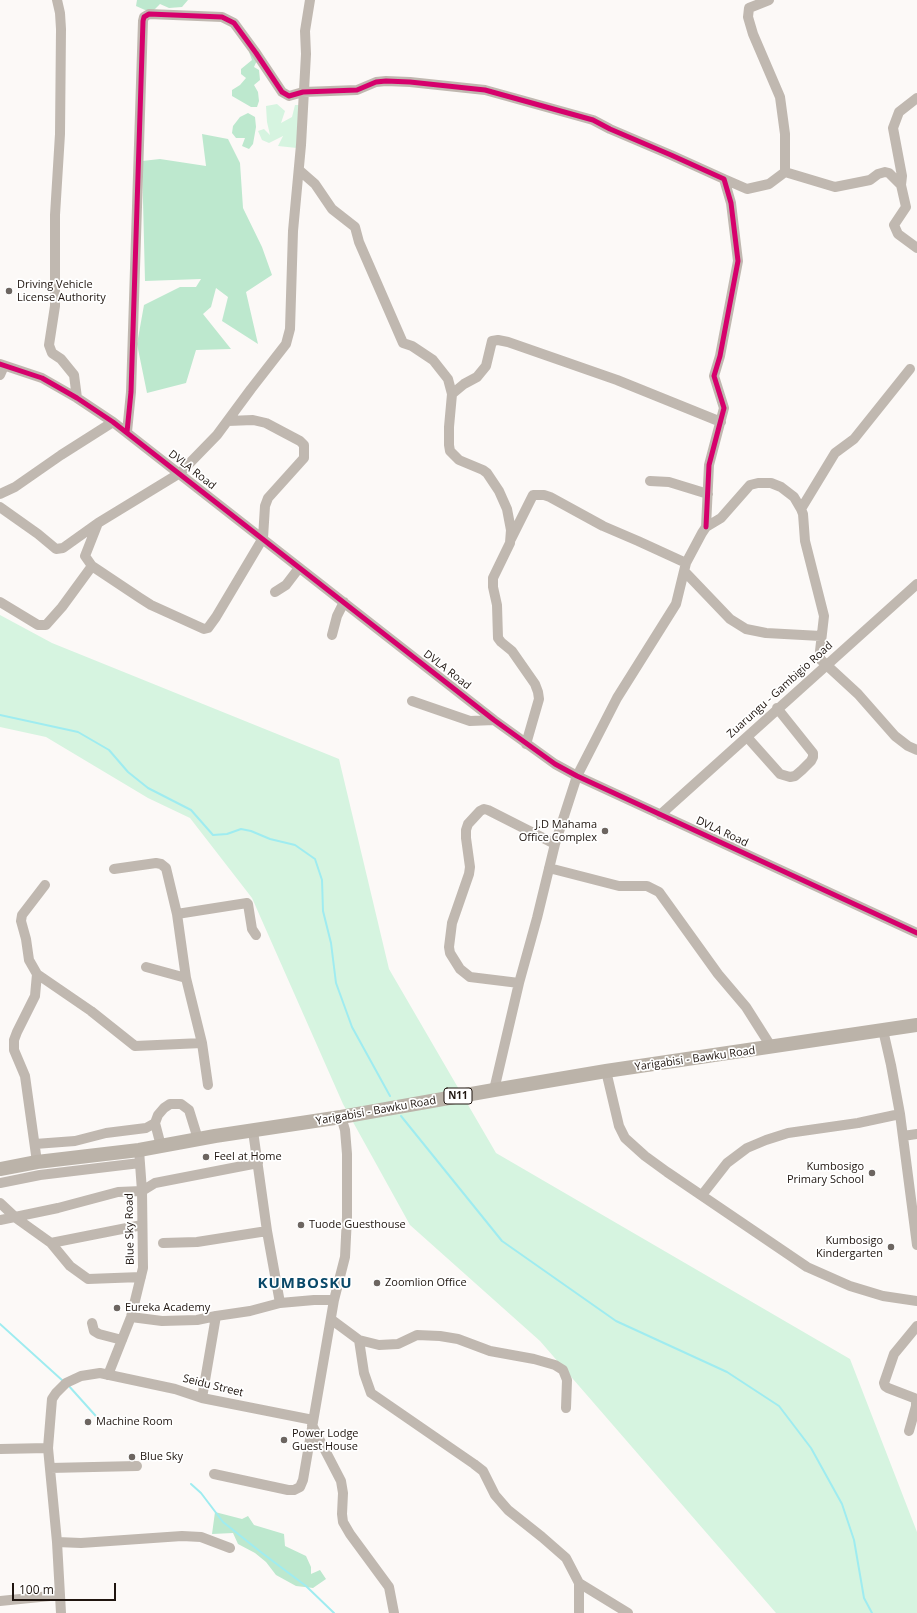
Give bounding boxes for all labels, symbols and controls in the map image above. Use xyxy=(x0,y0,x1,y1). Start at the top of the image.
place label: Driving Vehicle License Authority xyxy=(17,278,106,304)
marker: Driving Vehicle License Authority xyxy=(4,286,14,296)
street label: DVLA Road xyxy=(166,447,218,493)
street label: Zuarungu - Gambigio Road xyxy=(725,639,835,741)
street label: DVLA Road xyxy=(421,647,473,693)
street label: DVLA Road xyxy=(694,814,750,850)
place label: J.D Mahama Office Complex xyxy=(519,818,597,844)
marker: J.D Mahama Office Complex xyxy=(600,826,610,836)
street label: Yarigabisi - Bawku Road xyxy=(634,1044,756,1074)
road number: N11 xyxy=(444,1088,472,1104)
street label: Yarigabisi - Bawku Road xyxy=(315,1094,437,1128)
place label: Feel at Home xyxy=(214,1150,282,1164)
marker: Feel at Home xyxy=(201,1152,211,1162)
place label: Kumbosigo Primary School xyxy=(787,1160,864,1186)
marker: Kumbosigo Primary School xyxy=(867,1168,877,1178)
street label: Blue Sky Road xyxy=(123,1193,137,1265)
place label: Tuode Guesthouse xyxy=(309,1218,406,1232)
marker: Tuode Guesthouse xyxy=(296,1220,306,1230)
place label: Kumbosigo Kindergarten xyxy=(816,1234,883,1260)
marker: Kumbosigo Kindergarten xyxy=(886,1242,896,1252)
district label: KUMBOSKU xyxy=(257,1275,353,1293)
place label: Zoomlion Office xyxy=(385,1276,467,1290)
marker: Zoomlion Office xyxy=(372,1278,382,1288)
place label: Eureka Academy xyxy=(125,1301,210,1315)
marker: Eureka Academy xyxy=(112,1303,122,1313)
street label: Seidu Street xyxy=(181,1372,245,1400)
place label: Machine Room xyxy=(96,1415,173,1429)
marker: Machine Room xyxy=(83,1417,93,1427)
place label: Power Lodge Guest House xyxy=(292,1427,359,1453)
marker: Power Lodge Guest House xyxy=(279,1435,289,1445)
place label: Blue Sky xyxy=(140,1450,183,1464)
marker: Blue Sky xyxy=(127,1452,137,1462)
scale bar xyxy=(14,1575,118,1601)
text: 100 m xyxy=(19,1581,54,1598)

